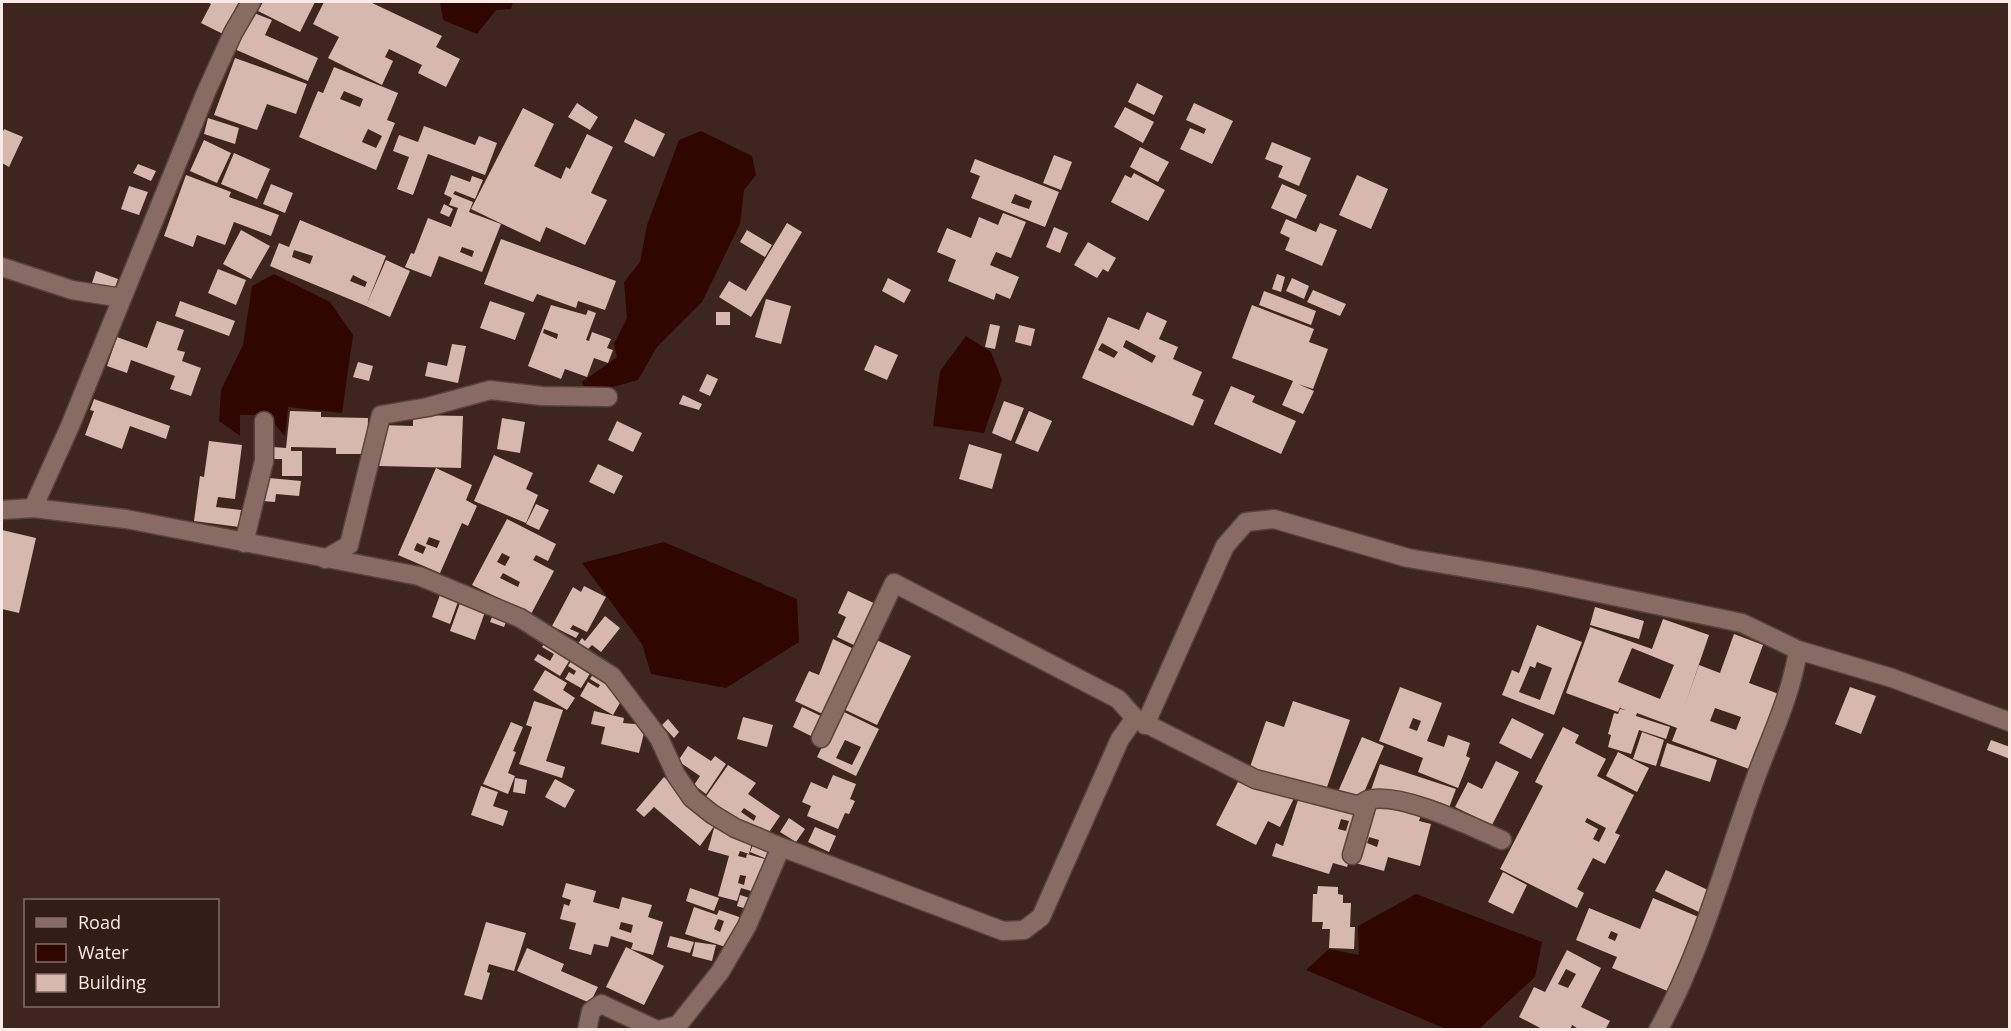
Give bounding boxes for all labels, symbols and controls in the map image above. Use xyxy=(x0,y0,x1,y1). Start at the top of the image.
legend xyxy=(24,899,219,1007)
text: Road xyxy=(78,910,121,934)
text: Water xyxy=(78,940,129,964)
text: Building xyxy=(78,970,146,994)

